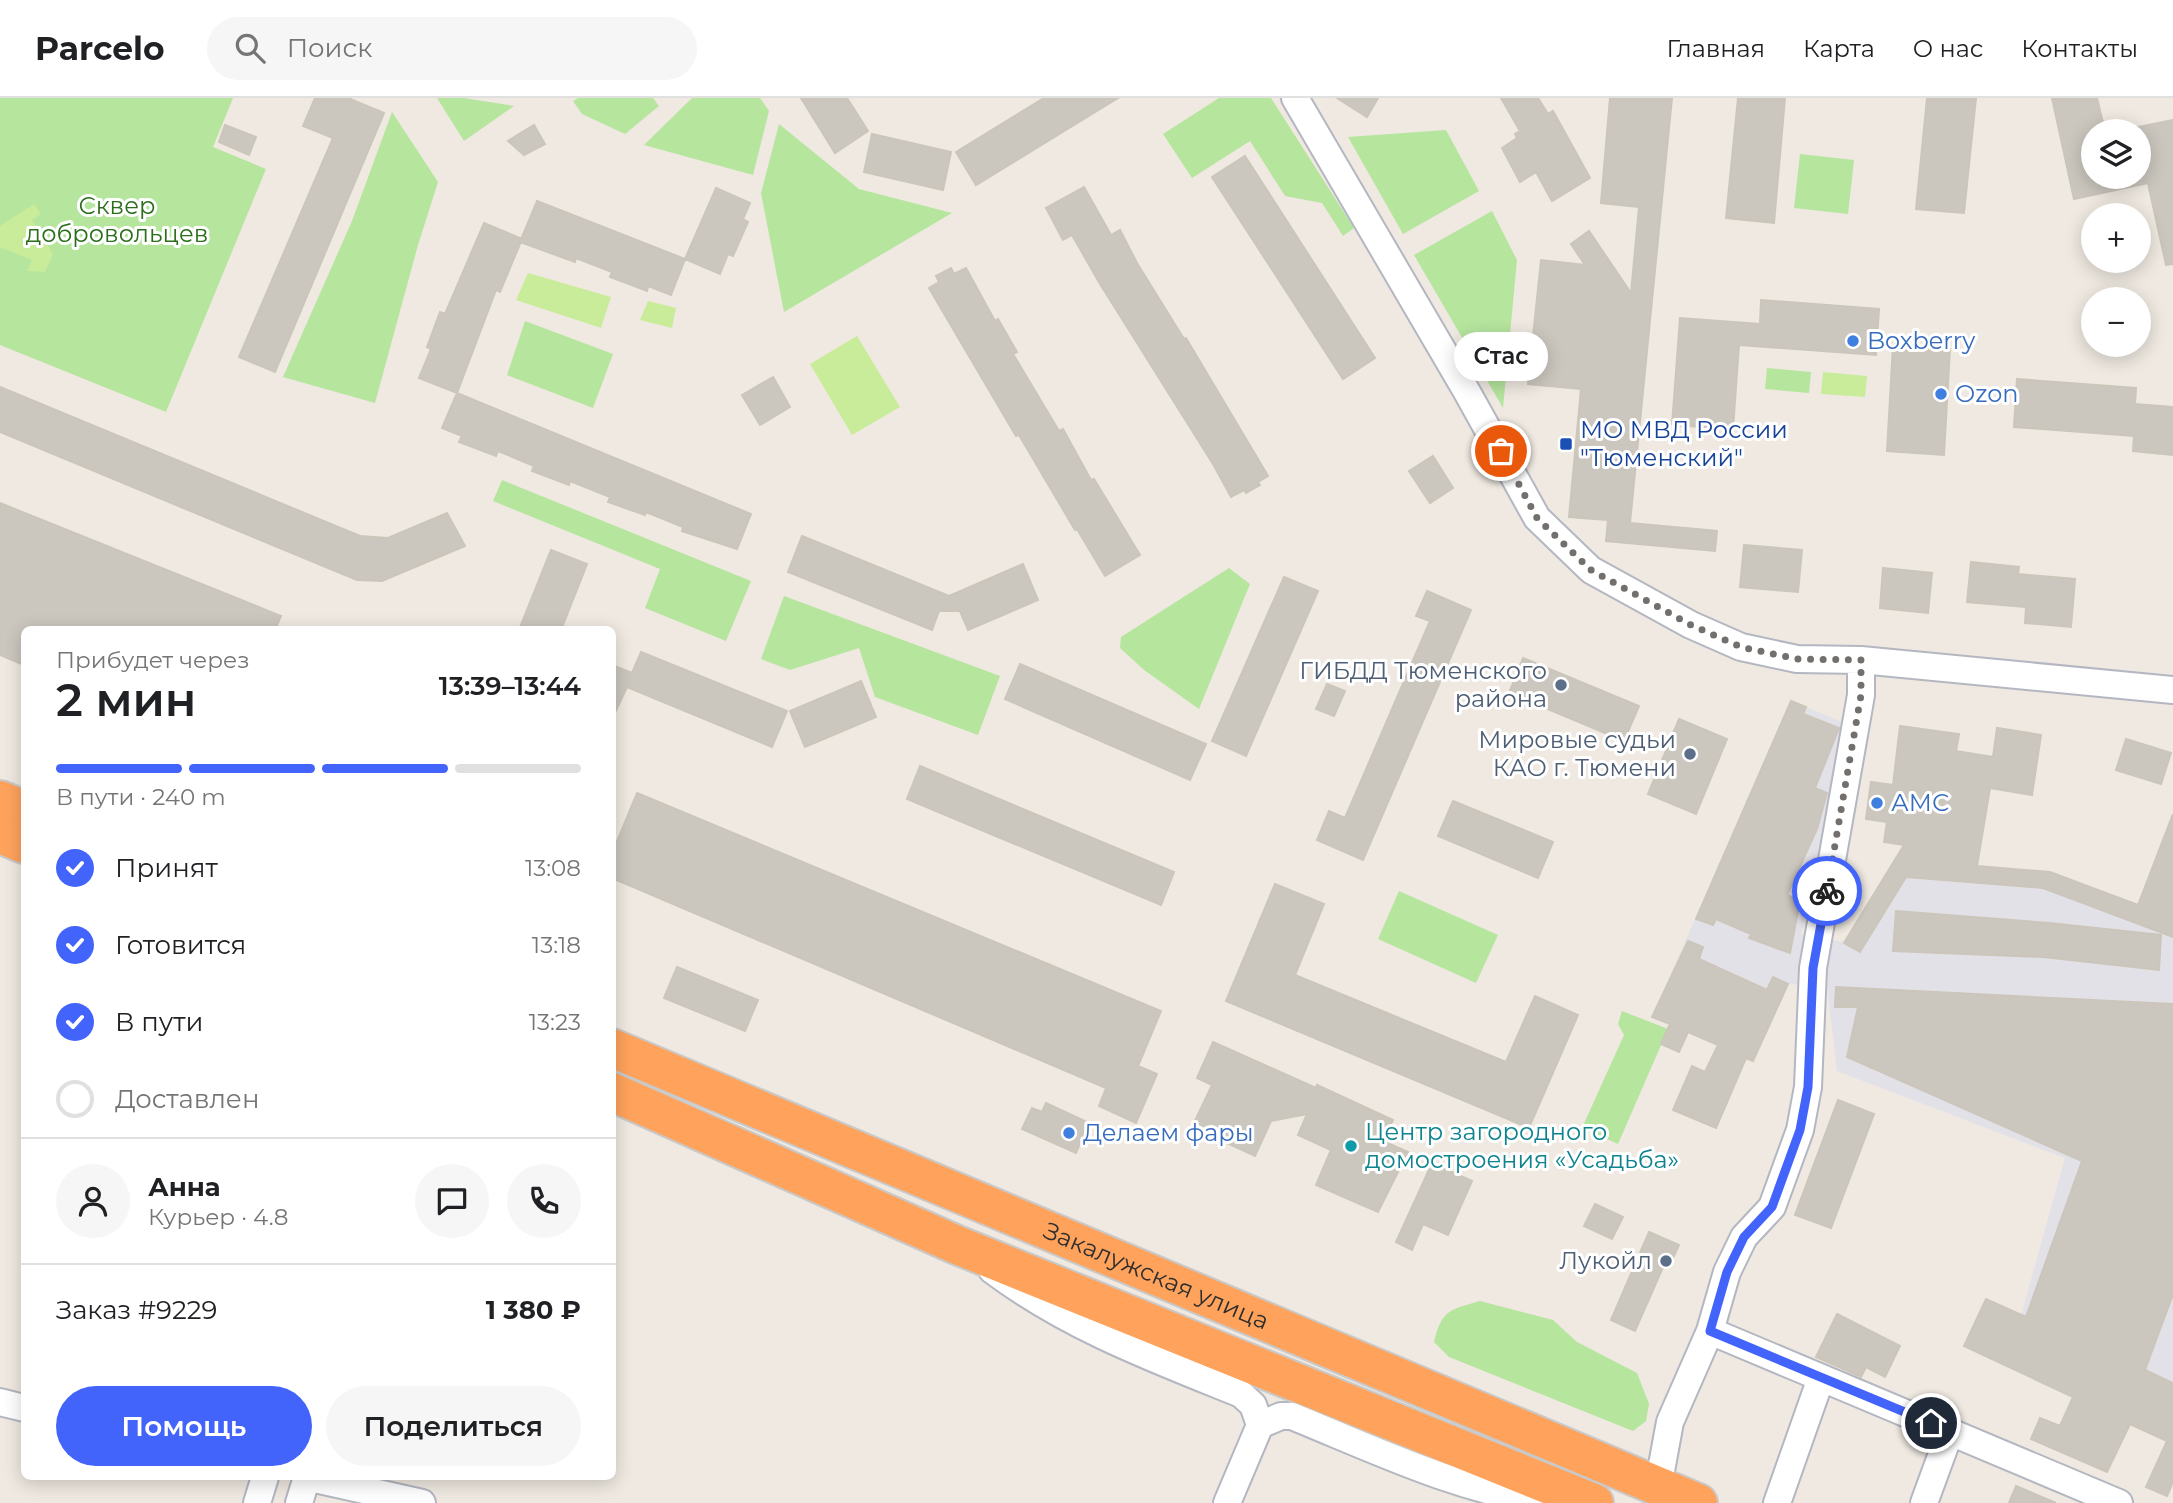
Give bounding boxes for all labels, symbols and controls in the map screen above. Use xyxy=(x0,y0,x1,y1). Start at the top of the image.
search box xyxy=(207,17,697,80)
text: Parcelo xyxy=(35,28,165,68)
icon: search xyxy=(231,29,269,67)
text: Поиск xyxy=(287,32,372,64)
text: Главная xyxy=(1667,34,1765,63)
text: Карта xyxy=(1803,34,1875,63)
text: О нас xyxy=(1913,34,1983,63)
text: Контакты xyxy=(2021,34,2138,63)
map controls xyxy=(2081,119,2151,357)
button: layers xyxy=(2081,119,2151,189)
park label: Сквер добровольцев xyxy=(26,191,208,248)
button: + xyxy=(2081,203,2151,273)
button: − xyxy=(2081,287,2151,357)
place label: Boxberry xyxy=(1867,326,1975,355)
callout: Стас xyxy=(1454,332,1548,381)
marker: Boxberry xyxy=(1845,333,1861,349)
text: Стас xyxy=(1473,342,1529,370)
place label: Ozon xyxy=(1955,379,2018,408)
marker: Ozon xyxy=(1933,386,1949,402)
place label: МО МВД России "Тюменский" xyxy=(1580,415,1788,472)
pin xyxy=(1471,421,1531,481)
icon: bag xyxy=(1482,432,1520,470)
marker: МО МВД России "Тюменский" xyxy=(1558,436,1574,452)
text: Прибудет через xyxy=(56,646,250,674)
place label: ГИБДД Тюменского района xyxy=(1299,656,1547,713)
text: 13:39–13:44 xyxy=(439,670,581,702)
text: 2 мин xyxy=(56,671,196,728)
marker: ГИБДД Тюменского района xyxy=(1553,677,1569,693)
place label: Мировые судьи КАО г. Тюмени xyxy=(1478,725,1676,782)
marker: Мировые судьи КАО г. Тюмени xyxy=(1682,746,1698,762)
text: В пути · 240 m xyxy=(56,783,226,811)
place label: АМС xyxy=(1891,788,1949,817)
marker: АМС xyxy=(1869,795,1885,811)
icon: check xyxy=(56,849,94,887)
text: Принят xyxy=(115,852,218,884)
text: 13:08 xyxy=(525,854,581,882)
courier xyxy=(1792,856,1862,926)
icon: bike xyxy=(1808,872,1846,910)
icon: check xyxy=(56,926,94,964)
text: Готовится xyxy=(115,929,246,961)
text: 13:18 xyxy=(532,931,581,959)
icon: check xyxy=(56,1003,94,1041)
text: В пути xyxy=(115,1006,204,1038)
text: 13:23 xyxy=(529,1008,581,1036)
text: Доставлен xyxy=(115,1083,260,1115)
place label: Центр загородного домостроения «Усадьба» xyxy=(1365,1117,1679,1174)
place label: Делаем фары xyxy=(1083,1118,1254,1147)
marker: Делаем фары xyxy=(1061,1125,1077,1141)
marker: Центр загородного домостроения «Усадьба» xyxy=(1343,1138,1359,1154)
button: person xyxy=(56,1164,130,1238)
button: chat xyxy=(415,1164,489,1238)
button: phone xyxy=(507,1164,581,1238)
text: Анна xyxy=(148,1171,221,1203)
text: Курьер · 4.8 xyxy=(148,1203,288,1231)
street label: Закалужская улица xyxy=(1040,1216,1273,1335)
place label: Лукойл xyxy=(1559,1246,1652,1275)
marker: Лукойл xyxy=(1658,1253,1674,1269)
text: Заказ #9229 xyxy=(56,1294,217,1326)
text: 1 380 ₽ xyxy=(486,1294,581,1326)
button: Помощь xyxy=(56,1386,312,1466)
button: Поделиться xyxy=(326,1386,581,1466)
pin xyxy=(1901,1393,1961,1453)
icon: home xyxy=(1912,1404,1950,1442)

